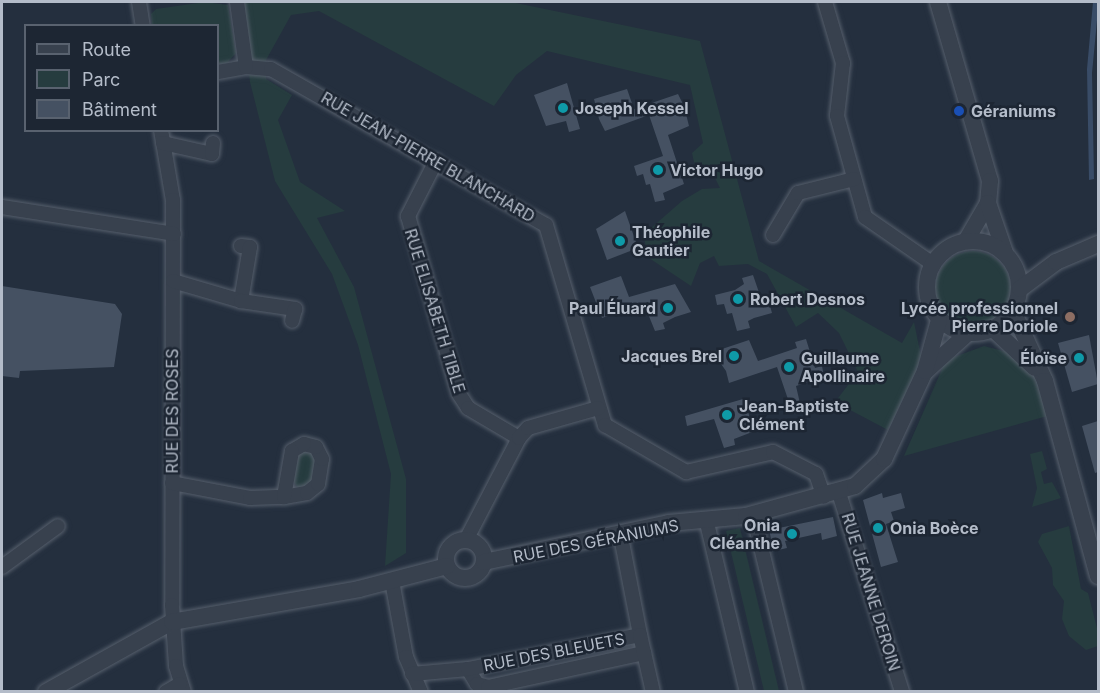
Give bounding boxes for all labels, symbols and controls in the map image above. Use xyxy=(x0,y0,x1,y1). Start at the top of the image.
legend xyxy=(24,24,219,132)
text: Route xyxy=(82,39,131,60)
text: Parc xyxy=(82,69,120,90)
street label: RUE JEAN-PIERRE BLANCHARD xyxy=(318,88,538,226)
place label: Joseph Kessel xyxy=(575,98,689,118)
text: Bâtiment xyxy=(82,99,157,120)
marker: Joseph Kessel xyxy=(556,101,570,115)
place label: Géraniums xyxy=(971,101,1056,121)
marker: Géraniums xyxy=(952,104,966,118)
place label: Victor Hugo xyxy=(670,160,763,180)
marker: Victor Hugo xyxy=(651,163,665,177)
place label: Théophile Gautier xyxy=(632,222,710,260)
street label: RUE ELISABETH TIBLE xyxy=(401,226,469,396)
marker: Théophile Gautier xyxy=(613,234,627,248)
place label: Robert Desnos xyxy=(750,289,865,309)
marker: Robert Desnos xyxy=(731,292,745,306)
place label: Paul Éluard xyxy=(569,298,656,318)
place label: Lycée professionnel Pierre Doriole xyxy=(901,298,1058,336)
marker: Paul Éluard xyxy=(661,301,675,315)
marker: Lycée professionnel Pierre Doriole xyxy=(1063,310,1077,324)
place label: Jacques Brel xyxy=(621,346,722,366)
place label: Guillaume Apollinaire xyxy=(801,348,885,386)
place label: Éloïse xyxy=(1020,348,1067,368)
street label: RUE DES ROSES xyxy=(162,349,182,473)
marker: Jacques Brel xyxy=(727,349,741,363)
marker: Éloïse xyxy=(1072,351,1086,365)
marker: Guillaume Apollinaire xyxy=(782,360,796,374)
place label: Jean-Baptiste Clément xyxy=(739,396,849,434)
marker: Jean-Baptiste Clément xyxy=(720,408,734,422)
street label: RUE JEANNE DEROIN xyxy=(838,511,904,673)
place label: Onia Cléanthe xyxy=(710,515,780,553)
street label: RUE DES GÉRANIUMS xyxy=(512,516,680,566)
place label: Onia Boèce xyxy=(890,518,979,538)
marker: Onia Boèce xyxy=(871,521,885,535)
marker: Onia Cléanthe xyxy=(785,527,799,541)
street label: RUE DES BLEUETS xyxy=(482,629,626,675)

